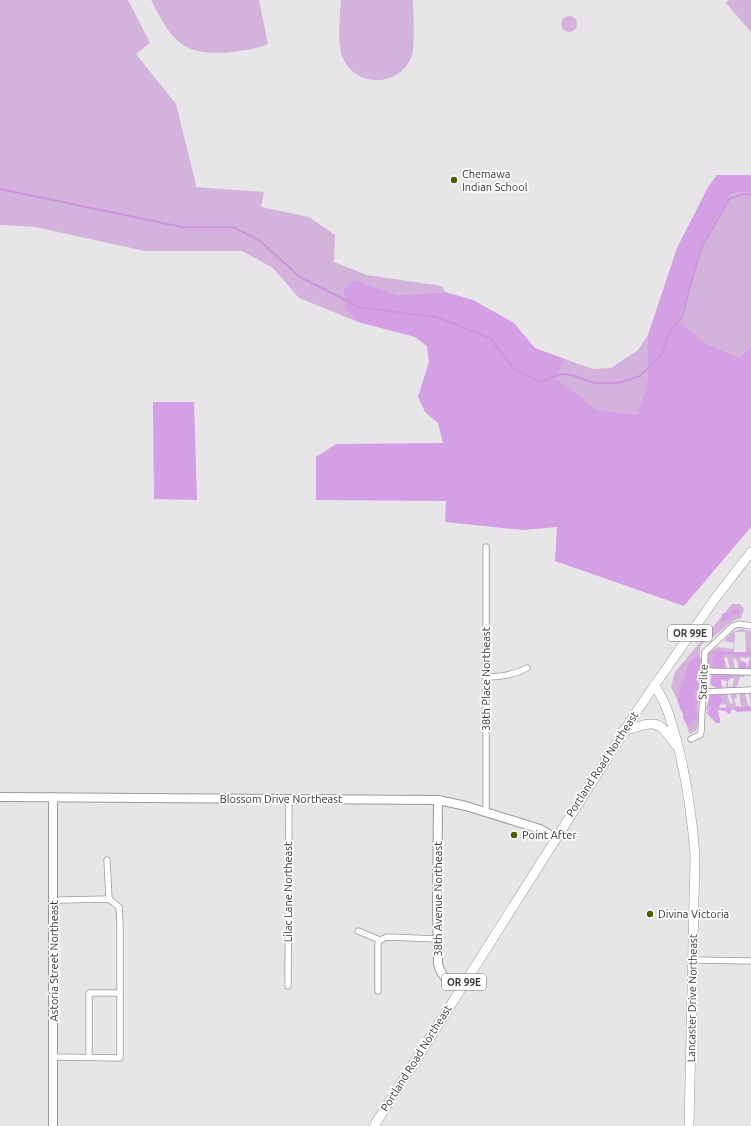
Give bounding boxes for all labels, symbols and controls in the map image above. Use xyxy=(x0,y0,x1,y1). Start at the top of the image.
place label: Chemawa Indian School xyxy=(462,168,528,193)
marker: Chemawa Indian School xyxy=(449,175,459,185)
road number: OR 99E xyxy=(668,625,712,641)
street label: 38th Place Northeast xyxy=(480,626,492,731)
street label: Starlite xyxy=(696,664,710,700)
street label: Portland Road Northeast xyxy=(563,709,641,819)
street label: Blossom Drive Northeast xyxy=(220,793,343,805)
place label: Point After xyxy=(522,829,577,841)
marker: Point After xyxy=(509,830,519,840)
street label: Lilac Lane Northeast xyxy=(282,841,294,942)
street label: 38th Avenue Northeast xyxy=(432,841,444,957)
street label: Astoria Street Northeast xyxy=(48,900,60,1021)
place label: Divina Victoria xyxy=(658,908,729,920)
marker: Divina Victoria xyxy=(645,909,655,919)
street label: Lancaster Drive Northeast xyxy=(685,933,699,1062)
road number: OR 99E xyxy=(442,974,486,990)
street label: Portland Road Northeast xyxy=(378,1002,454,1113)

